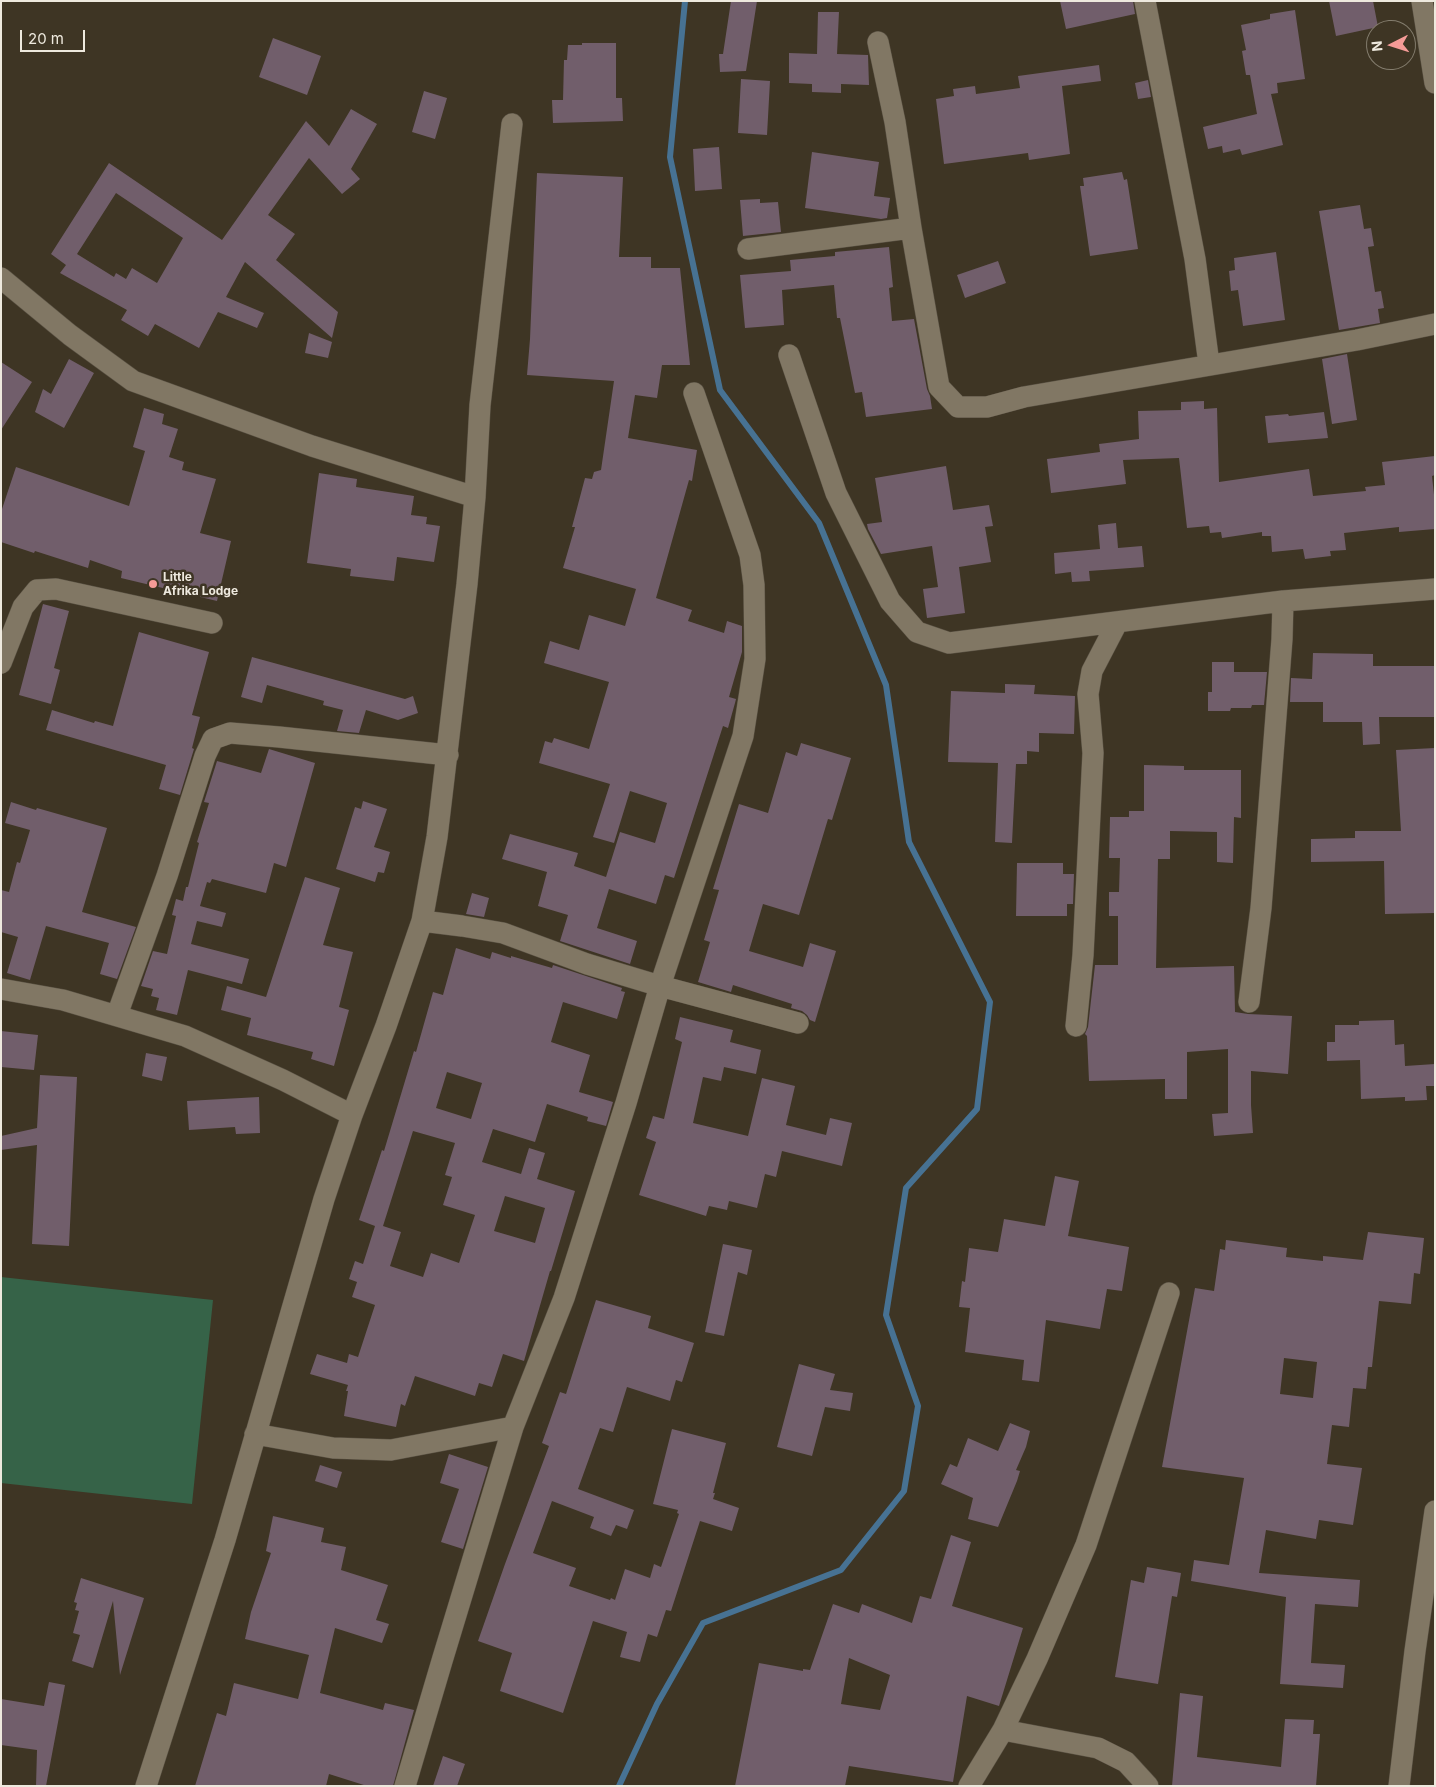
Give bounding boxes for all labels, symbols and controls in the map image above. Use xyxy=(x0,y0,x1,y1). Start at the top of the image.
scale bar xyxy=(22,20,88,52)
north arrow xyxy=(1366,20,1416,70)
text: 20 m xyxy=(28,29,64,48)
text: N xyxy=(1368,40,1385,52)
place label: Little Afrika Lodge xyxy=(163,570,238,598)
marker: Little Afrika Lodge xyxy=(147,578,159,590)

